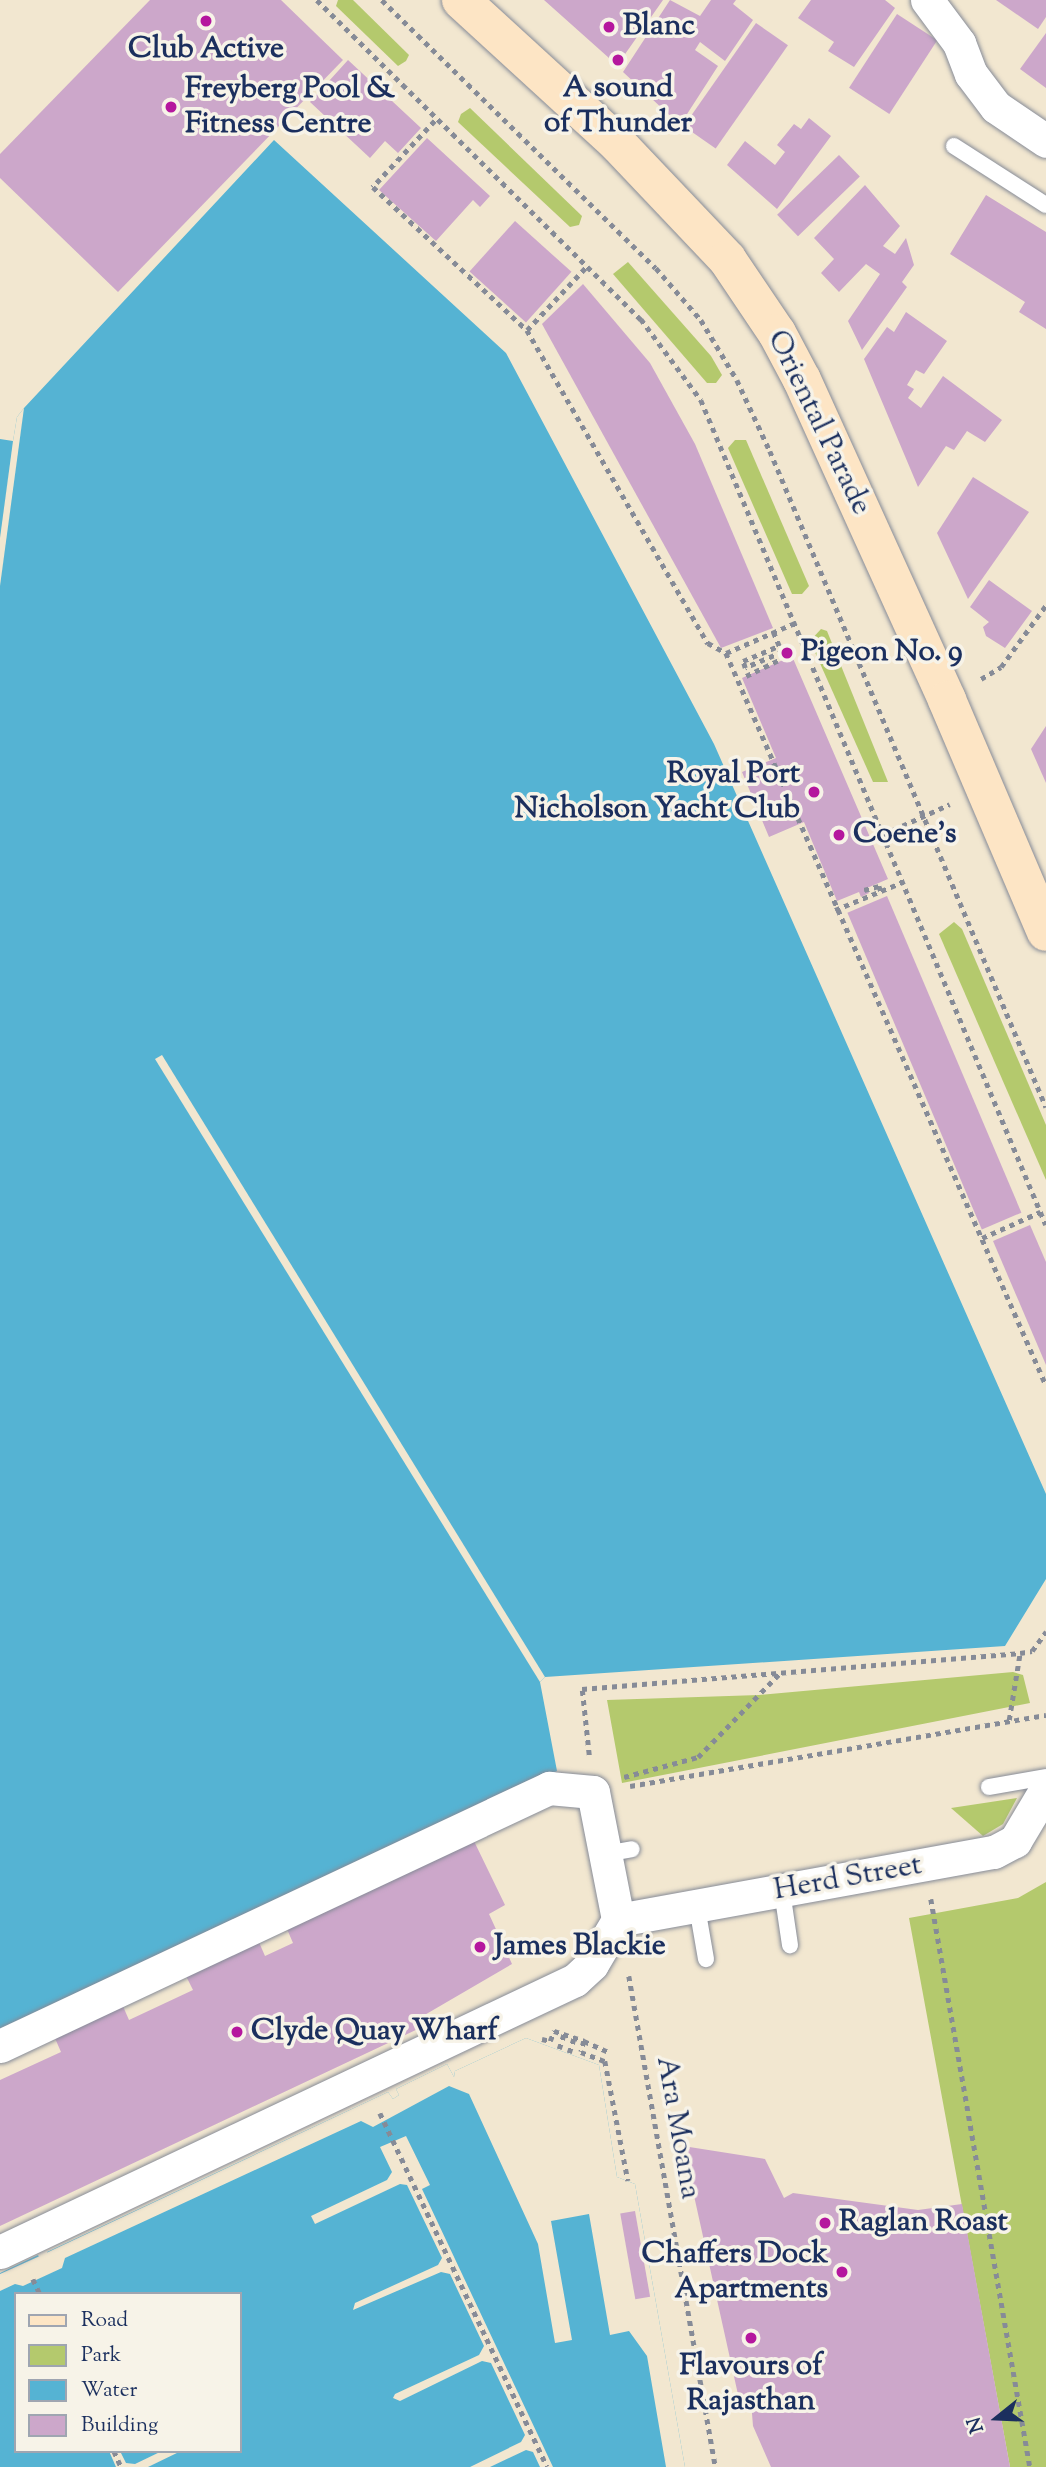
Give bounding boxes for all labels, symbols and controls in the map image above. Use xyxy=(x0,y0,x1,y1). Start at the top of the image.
place label: Blanc xyxy=(623,9,695,45)
marker: Club Active xyxy=(198,13,214,29)
marker: Blanc xyxy=(601,19,617,35)
place label: Club Active xyxy=(128,32,284,68)
marker: A sound of Thunder xyxy=(610,52,626,68)
place label: A sound of Thunder xyxy=(544,71,692,141)
place label: Freyberg Pool & Fitness Centre xyxy=(185,72,395,142)
marker: Freyberg Pool & Fitness Centre xyxy=(163,99,179,115)
street label: Oriental Parade xyxy=(758,325,878,521)
place label: Pigeon No. 9 xyxy=(801,635,963,671)
marker: Pigeon No. 9 xyxy=(779,645,795,661)
place label: Royal Port Nicholson Yacht Club xyxy=(514,757,800,828)
marker: Royal Port Nicholson Yacht Club xyxy=(806,784,822,800)
place label: Coene's xyxy=(853,817,956,853)
marker: Coene's xyxy=(831,827,847,843)
street label: Herd Street xyxy=(771,1848,925,1910)
place label: James Blackie xyxy=(494,1929,666,1965)
marker: James Blackie xyxy=(472,1939,488,1955)
place label: Clyde Quay Wharf xyxy=(251,2014,498,2050)
marker: Clyde Quay Wharf xyxy=(229,2024,245,2040)
street label: Ara Moana xyxy=(647,2054,707,2202)
place label: Raglan Roast xyxy=(839,2205,1008,2241)
marker: Raglan Roast xyxy=(817,2215,833,2231)
place label: Chaffers Dock Apartments xyxy=(641,2237,828,2308)
marker: Chaffers Dock Apartments xyxy=(834,2264,850,2280)
legend xyxy=(14,2292,242,2453)
text: Road xyxy=(81,2306,128,2336)
marker: Flavours of Rajasthan xyxy=(743,2330,759,2346)
text: Park xyxy=(81,2341,121,2371)
place label: Flavours of Rajasthan xyxy=(679,2349,823,2420)
text: Water xyxy=(81,2376,137,2406)
north arrow xyxy=(962,2383,1032,2453)
text: Building xyxy=(81,2411,158,2441)
text: N xyxy=(961,2413,992,2436)

